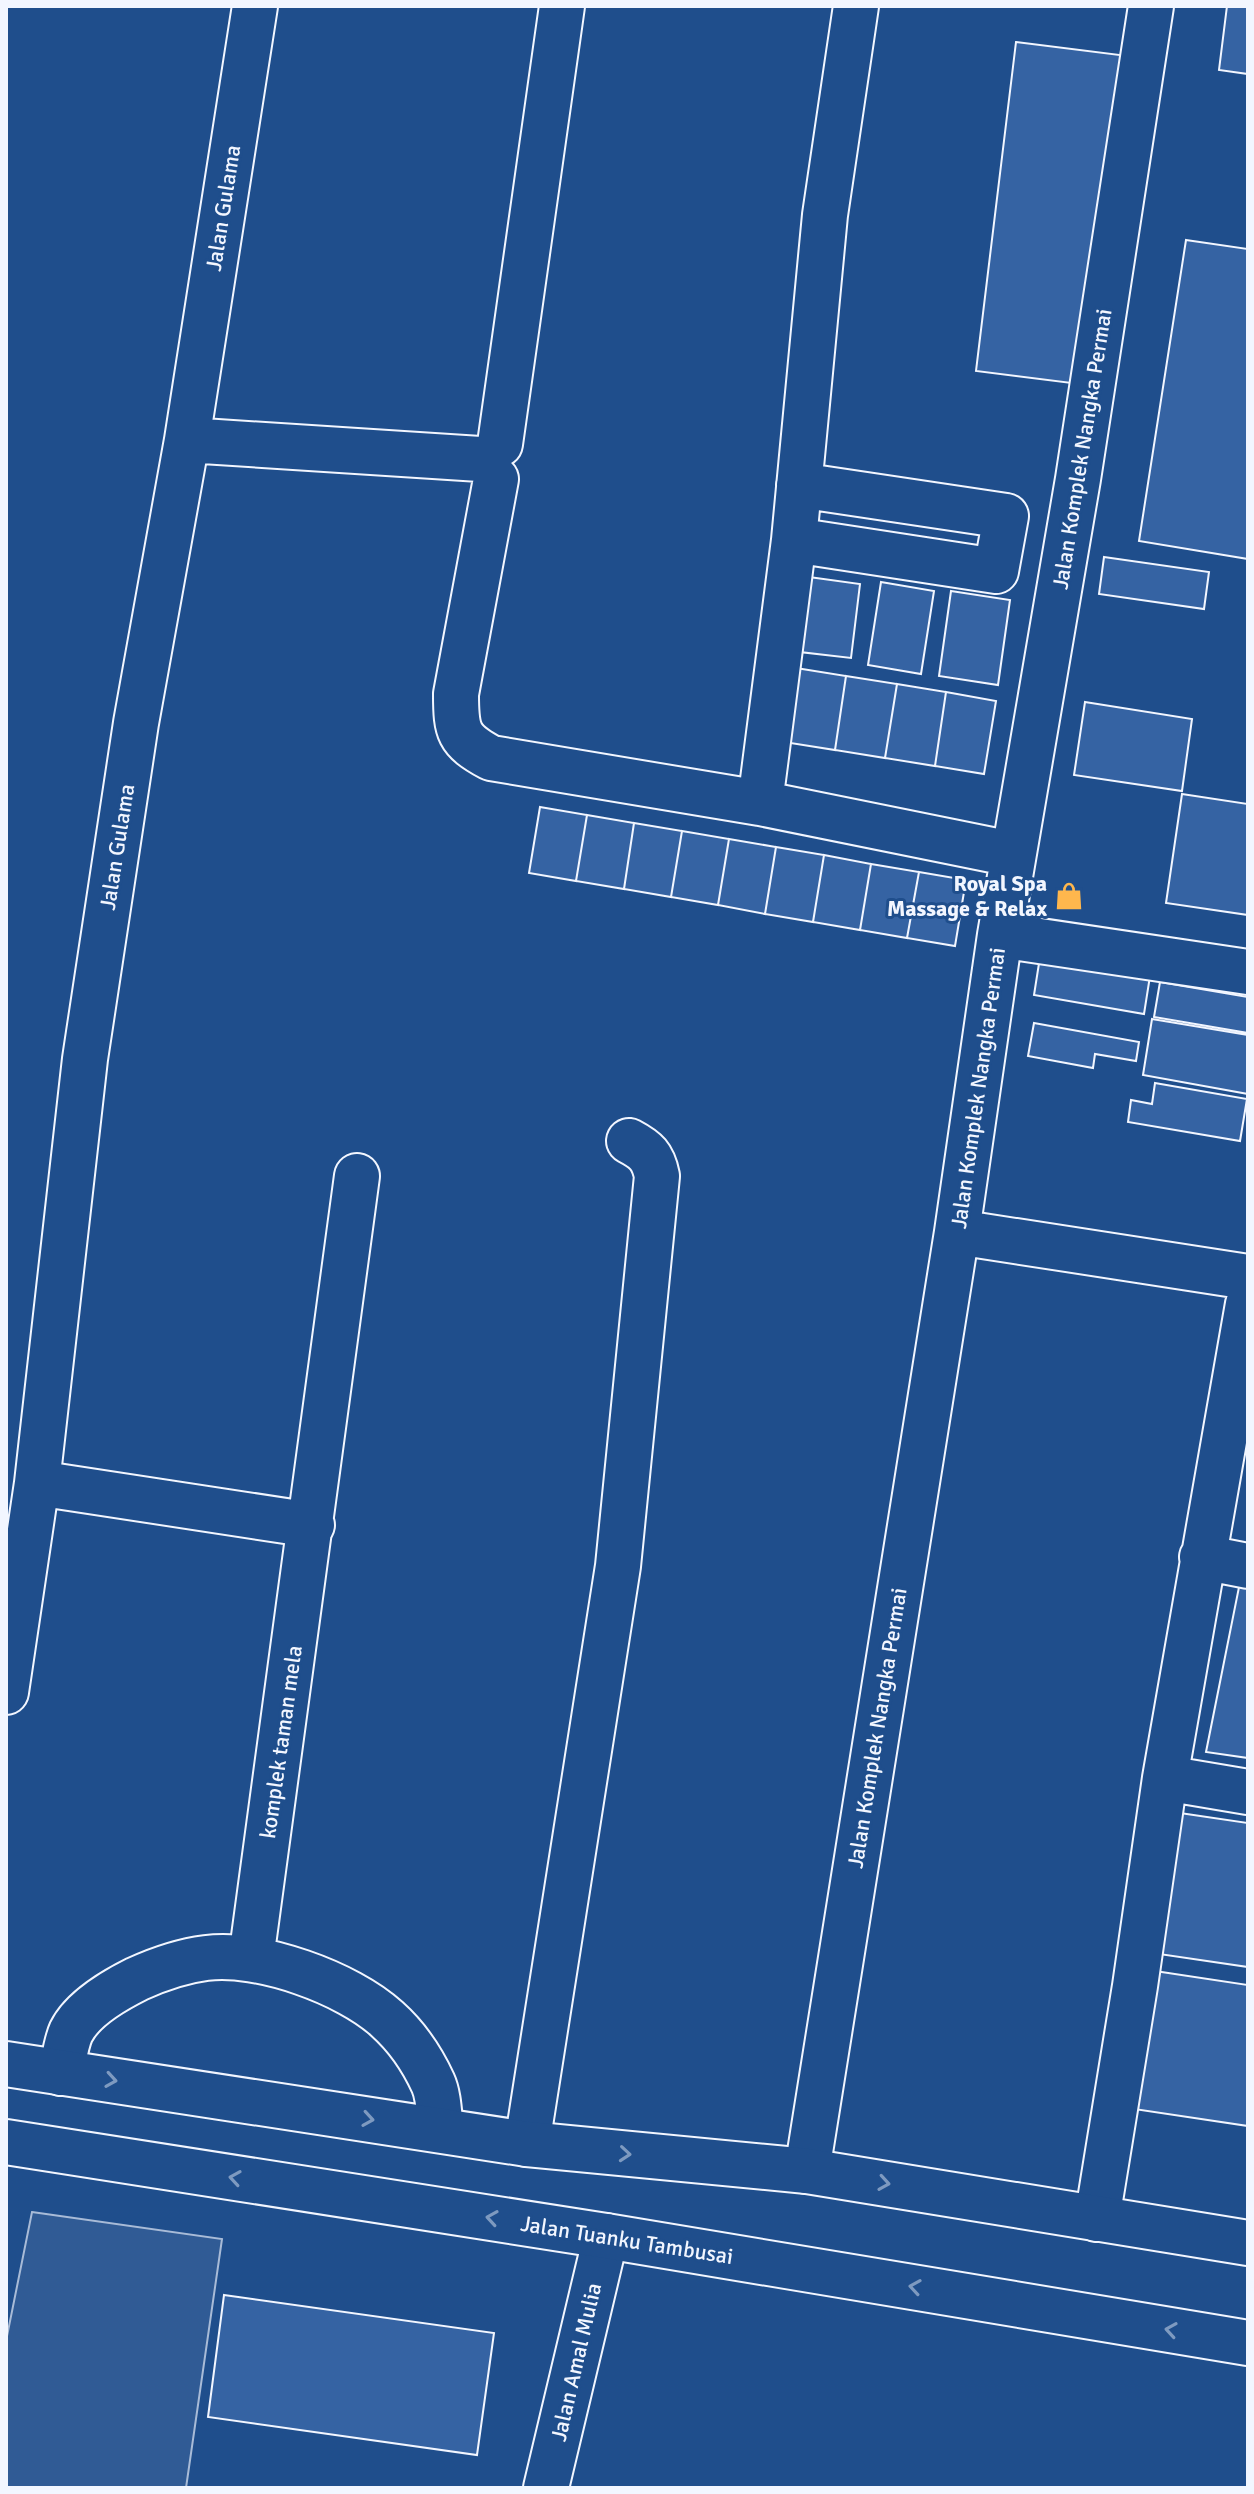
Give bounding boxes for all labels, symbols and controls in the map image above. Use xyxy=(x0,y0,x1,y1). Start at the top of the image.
street label: Jalan Gulama xyxy=(200,143,246,273)
street label: Jalan Komplek Nangka Permai xyxy=(1046,307,1118,591)
street label: Jalan Gulama xyxy=(94,782,140,912)
place label: Royal Spa Massage & Relax xyxy=(887,870,1047,922)
shop icon: Royal Spa Massage & Relax xyxy=(1054,881,1084,911)
street label: Jalan Komplek Nangka Permai xyxy=(945,946,1011,1230)
street label: Jalan Komplek Nangka Permai xyxy=(841,1586,913,1870)
street label: komplek taman mela xyxy=(254,1644,308,1840)
one-way arrow xyxy=(104,2071,118,2088)
one-way arrow xyxy=(361,2110,375,2127)
one-way arrow xyxy=(619,2145,632,2162)
one-way arrow xyxy=(228,2170,242,2187)
one-way arrow xyxy=(877,2174,890,2191)
street label: Jalan Tuanku Tambusai xyxy=(519,2210,735,2270)
one-way arrow xyxy=(485,2211,499,2228)
street label: Jalan Amal Mulia xyxy=(545,2280,607,2444)
one-way arrow xyxy=(908,2280,921,2297)
one-way arrow xyxy=(1164,2322,1178,2339)

